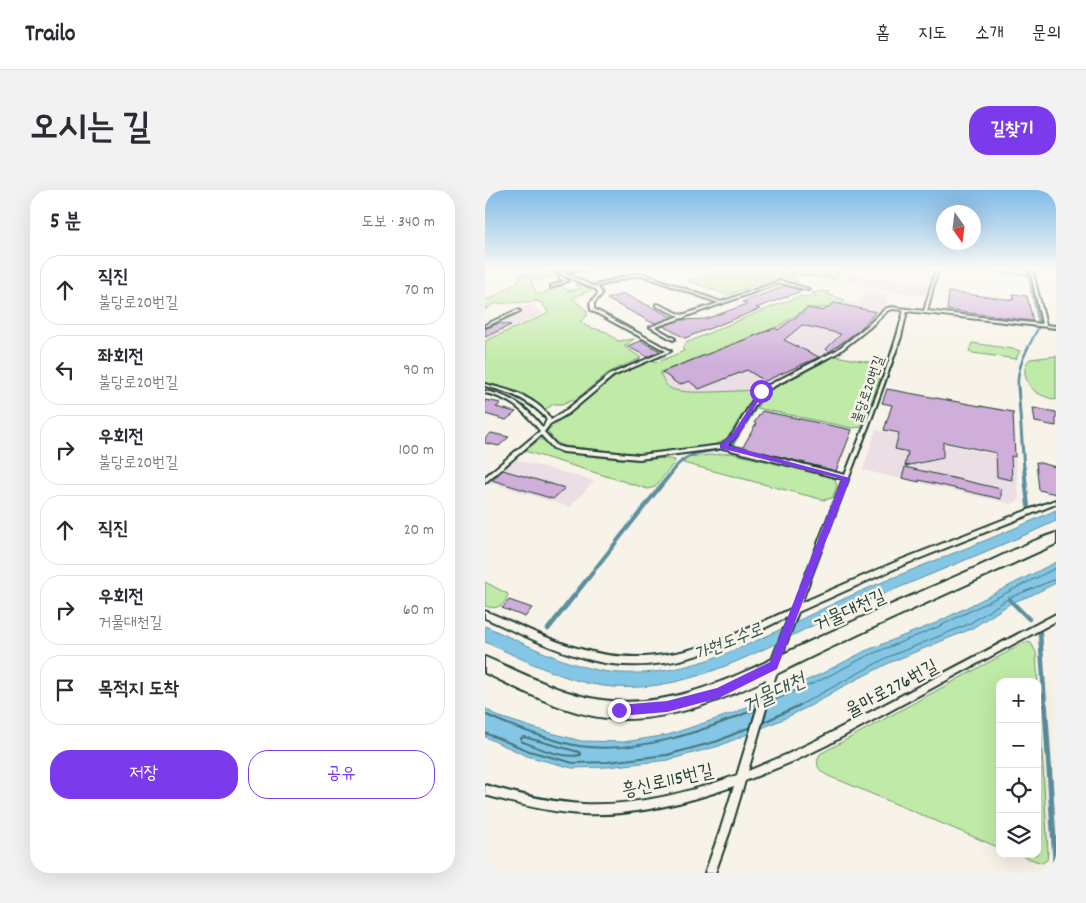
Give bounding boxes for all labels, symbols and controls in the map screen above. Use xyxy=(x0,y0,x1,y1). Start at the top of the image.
text: Trailo xyxy=(25,18,76,52)
text: 홈 xyxy=(876,22,890,47)
text: 지도 xyxy=(918,22,947,47)
text: 소개 xyxy=(975,22,1004,47)
text: 문의 xyxy=(1032,22,1061,47)
text: 오시는 길 xyxy=(30,105,151,155)
button: 길찾기 xyxy=(969,106,1056,155)
north arrow xyxy=(936,205,981,250)
text: 5 분 xyxy=(50,208,81,238)
text: 도보 · 340 m xyxy=(361,211,435,234)
text: 직진 xyxy=(98,265,129,292)
icon: ahead xyxy=(51,276,79,304)
text: 70 m xyxy=(404,279,434,302)
text: 불당로20번길 xyxy=(98,292,178,315)
text: 좌회전 xyxy=(98,345,144,372)
street label: 불당로20번길 xyxy=(847,353,891,426)
icon: left xyxy=(51,356,79,384)
text: 90 m xyxy=(403,359,434,382)
text: 불당로20번길 xyxy=(98,372,178,395)
route start xyxy=(750,380,773,403)
text: 우회전 xyxy=(98,425,144,452)
icon: right xyxy=(51,436,79,464)
text: 100 m xyxy=(398,439,434,462)
text: 불당로20번길 xyxy=(98,452,178,475)
icon: ahead xyxy=(51,516,79,544)
text: 직진 xyxy=(98,517,129,544)
text: 20 m xyxy=(404,519,434,542)
street label: 거물대천길 xyxy=(810,584,891,640)
text: 우회전 xyxy=(98,585,144,612)
icon: right xyxy=(51,596,79,624)
text: 60 m xyxy=(403,599,434,622)
text: 거물대천길 xyxy=(98,612,162,635)
water label: 가현도수로 xyxy=(691,618,767,668)
street label: 율마로276번길 xyxy=(842,654,944,726)
water label: 거물대천 xyxy=(737,666,813,723)
icon: arrive xyxy=(51,676,79,704)
text: 목적지 도착 xyxy=(98,677,179,704)
map controls xyxy=(996,678,1041,858)
button: + xyxy=(996,678,1041,723)
route end xyxy=(608,699,631,722)
button: − xyxy=(996,723,1041,768)
button: 저장 xyxy=(50,750,238,799)
button: 공유 xyxy=(248,750,435,799)
street label: 흥신로115번길 xyxy=(619,759,716,806)
button: locate xyxy=(996,768,1041,813)
button: layers xyxy=(996,813,1041,858)

